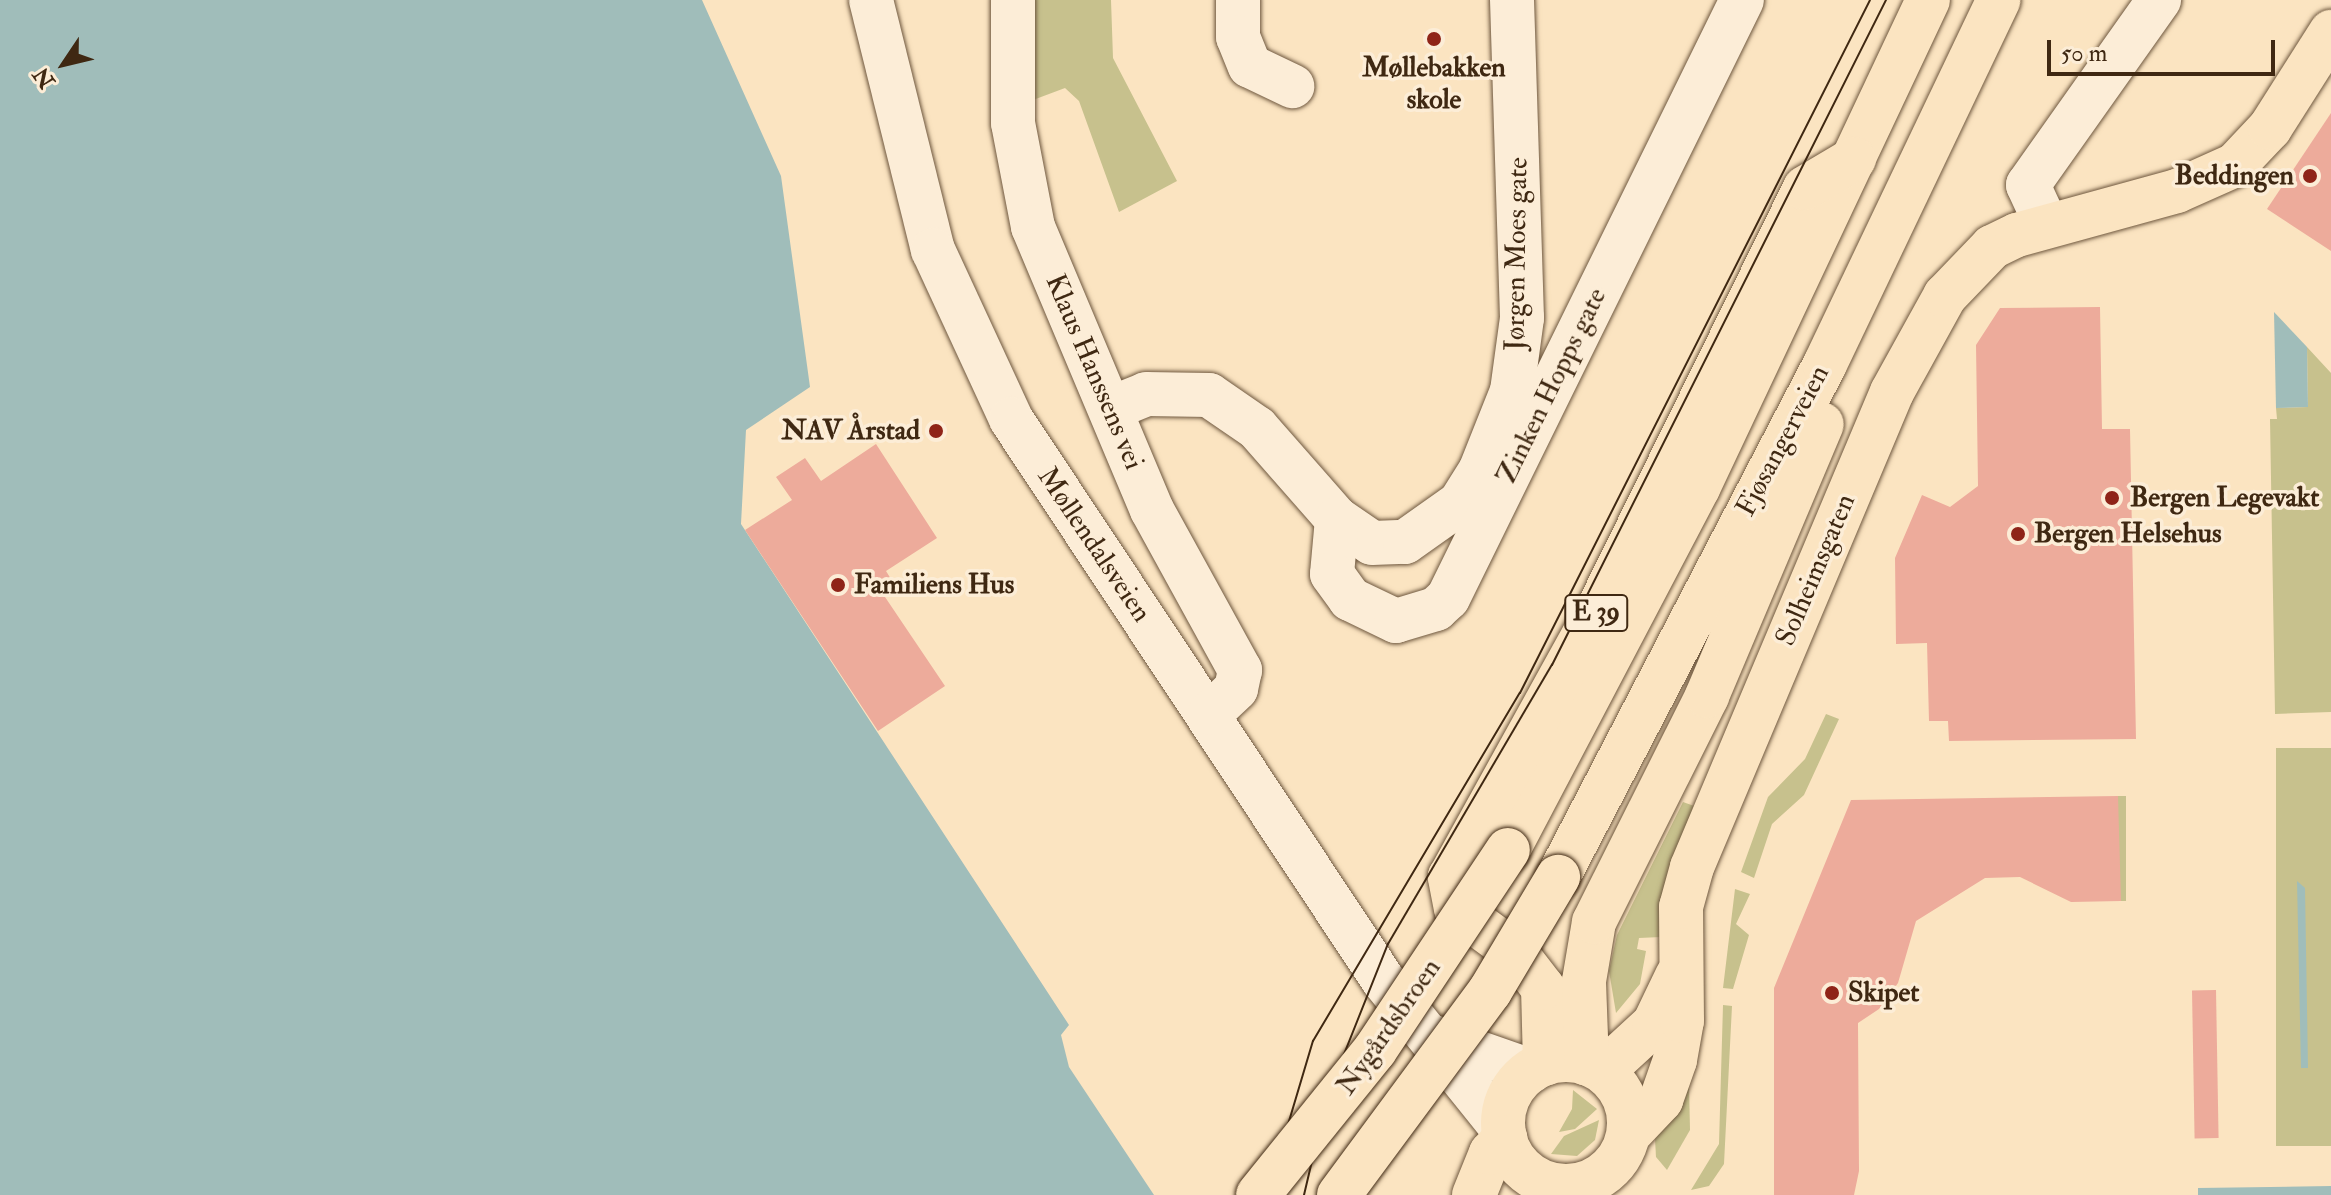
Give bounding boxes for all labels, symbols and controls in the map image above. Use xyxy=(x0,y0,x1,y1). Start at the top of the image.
north arrow xyxy=(24,24,104,104)
scale bar xyxy=(2051,24,2279,74)
marker: Møllebakken skole xyxy=(1425,30,1443,48)
text: 50 m xyxy=(2061,38,2107,69)
place label: Møllebakken skole xyxy=(1362,51,1506,117)
text: N xyxy=(27,62,61,94)
street label: Jørgen Moes gate xyxy=(1499,157,1535,351)
place label: Beddingen xyxy=(2175,159,2294,193)
marker: Beddingen xyxy=(2301,167,2319,185)
street label: Klaus Hanssens vei xyxy=(1038,269,1150,475)
street label: Zinken Hopps gate xyxy=(1490,283,1614,489)
street label: Fjøsangerveien xyxy=(1729,360,1837,522)
place label: NAV Årstad xyxy=(782,414,920,448)
marker: NAV Årstad xyxy=(927,422,945,440)
street label: Møllendalsveien xyxy=(1030,461,1158,629)
place label: Bergen Legevakt xyxy=(2130,481,2319,515)
marker: Bergen Legevakt xyxy=(2101,487,2123,509)
street label: Solheimsgaten xyxy=(1769,489,1863,651)
place label: Bergen Helsehus xyxy=(2034,517,2222,551)
marker: Bergen Helsehus xyxy=(2009,525,2027,543)
place label: Familiens Hus xyxy=(854,568,1014,602)
marker: Familiens Hus xyxy=(829,576,847,594)
road number: E 39 xyxy=(1564,591,1628,635)
street label: Nygårdsbroen xyxy=(1330,952,1448,1102)
place label: Skipet xyxy=(1848,976,1919,1010)
marker: Skipet xyxy=(1823,984,1841,1002)

